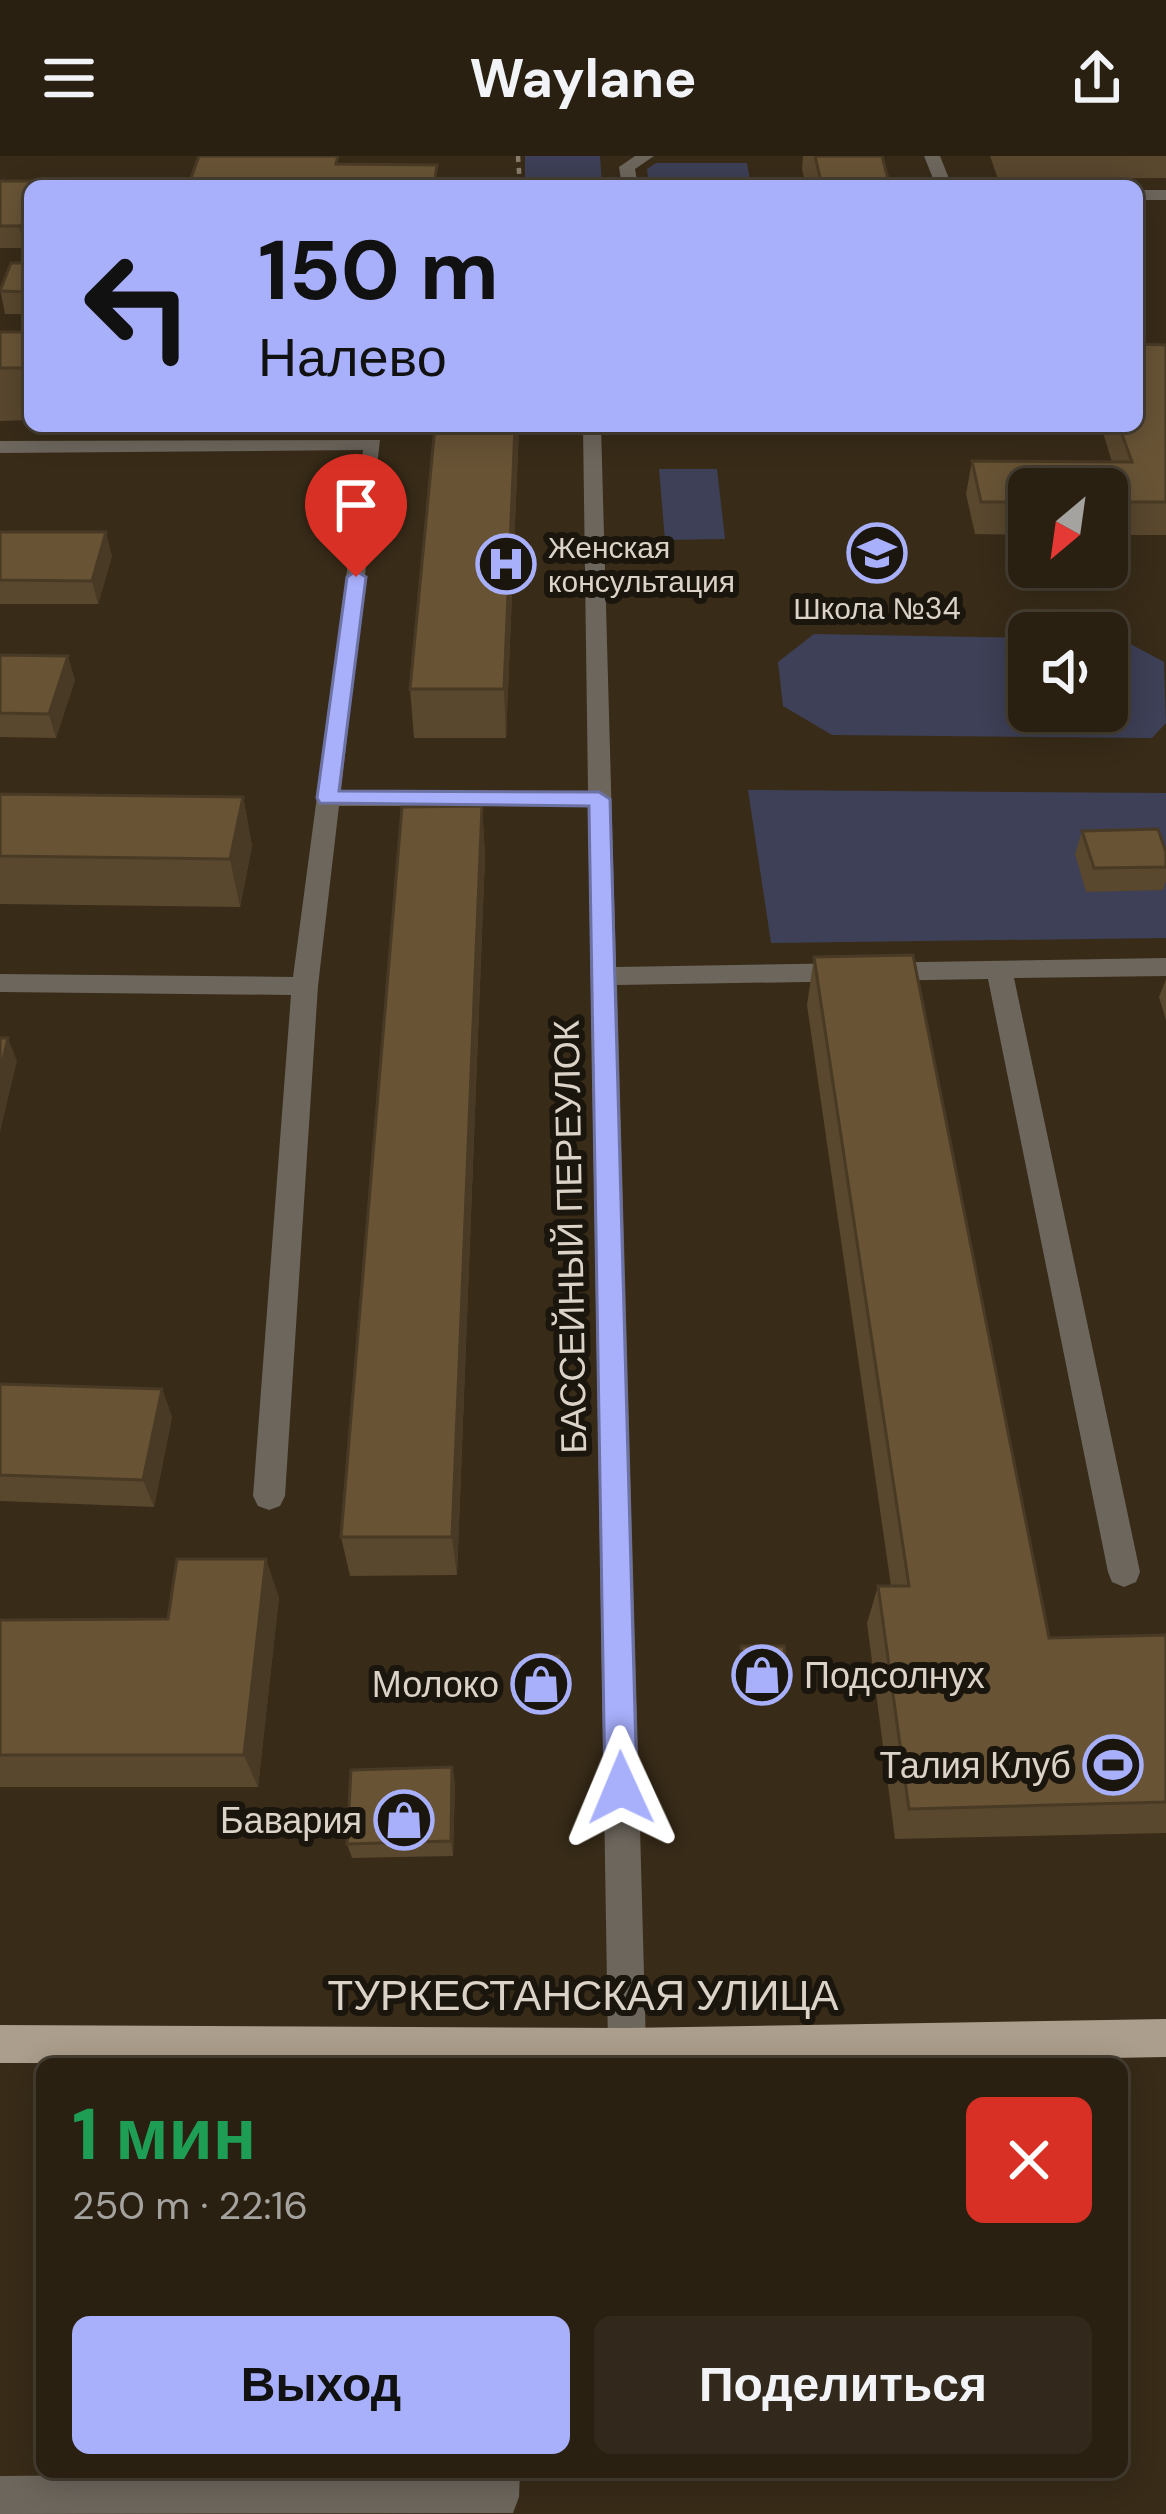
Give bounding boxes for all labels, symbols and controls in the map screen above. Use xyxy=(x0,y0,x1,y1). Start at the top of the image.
text: Waylane xyxy=(470,43,696,114)
icon: menu xyxy=(36,45,102,111)
icon: share xyxy=(1064,45,1130,111)
text: 150 m xyxy=(258,216,499,325)
icon: left xyxy=(60,228,216,384)
text: Налево xyxy=(258,322,447,393)
pin xyxy=(305,454,407,577)
north arrow xyxy=(1008,468,1128,588)
map controls xyxy=(1008,468,1128,732)
icon: arrive xyxy=(323,472,389,538)
school or university icon: Школа №34 xyxy=(846,522,908,584)
place label: Женская консультация xyxy=(548,528,735,601)
hospital icon: Женская консультация xyxy=(475,533,537,595)
place label: Школа №34 xyxy=(793,589,961,628)
button: sound xyxy=(1008,612,1128,732)
street label: БАССЕЙНЫЙ ПЕРЕУЛОК xyxy=(543,1020,597,1454)
shop icon: Подсолнух xyxy=(731,1644,793,1706)
place label: Подсолнух xyxy=(804,1652,985,1699)
shop icon: Молоко xyxy=(510,1653,572,1715)
place label: Молоко xyxy=(372,1661,499,1708)
position arrow xyxy=(558,1725,684,1851)
sports icon: Талия Клуб xyxy=(1082,1734,1144,1796)
place label: Талия Клуб xyxy=(879,1742,1071,1789)
shop icon: Бавария xyxy=(373,1789,435,1851)
place label: Бавария xyxy=(220,1797,362,1844)
street label: ТУРКЕСТАНСКАЯ УЛИЦА xyxy=(328,1968,838,2023)
text: 1 мин xyxy=(72,2088,256,2181)
button: close xyxy=(966,2097,1092,2223)
text: 250 m · 22:16 xyxy=(72,2180,308,2231)
button: Выход xyxy=(72,2316,570,2454)
button: Поделиться xyxy=(594,2316,1092,2454)

